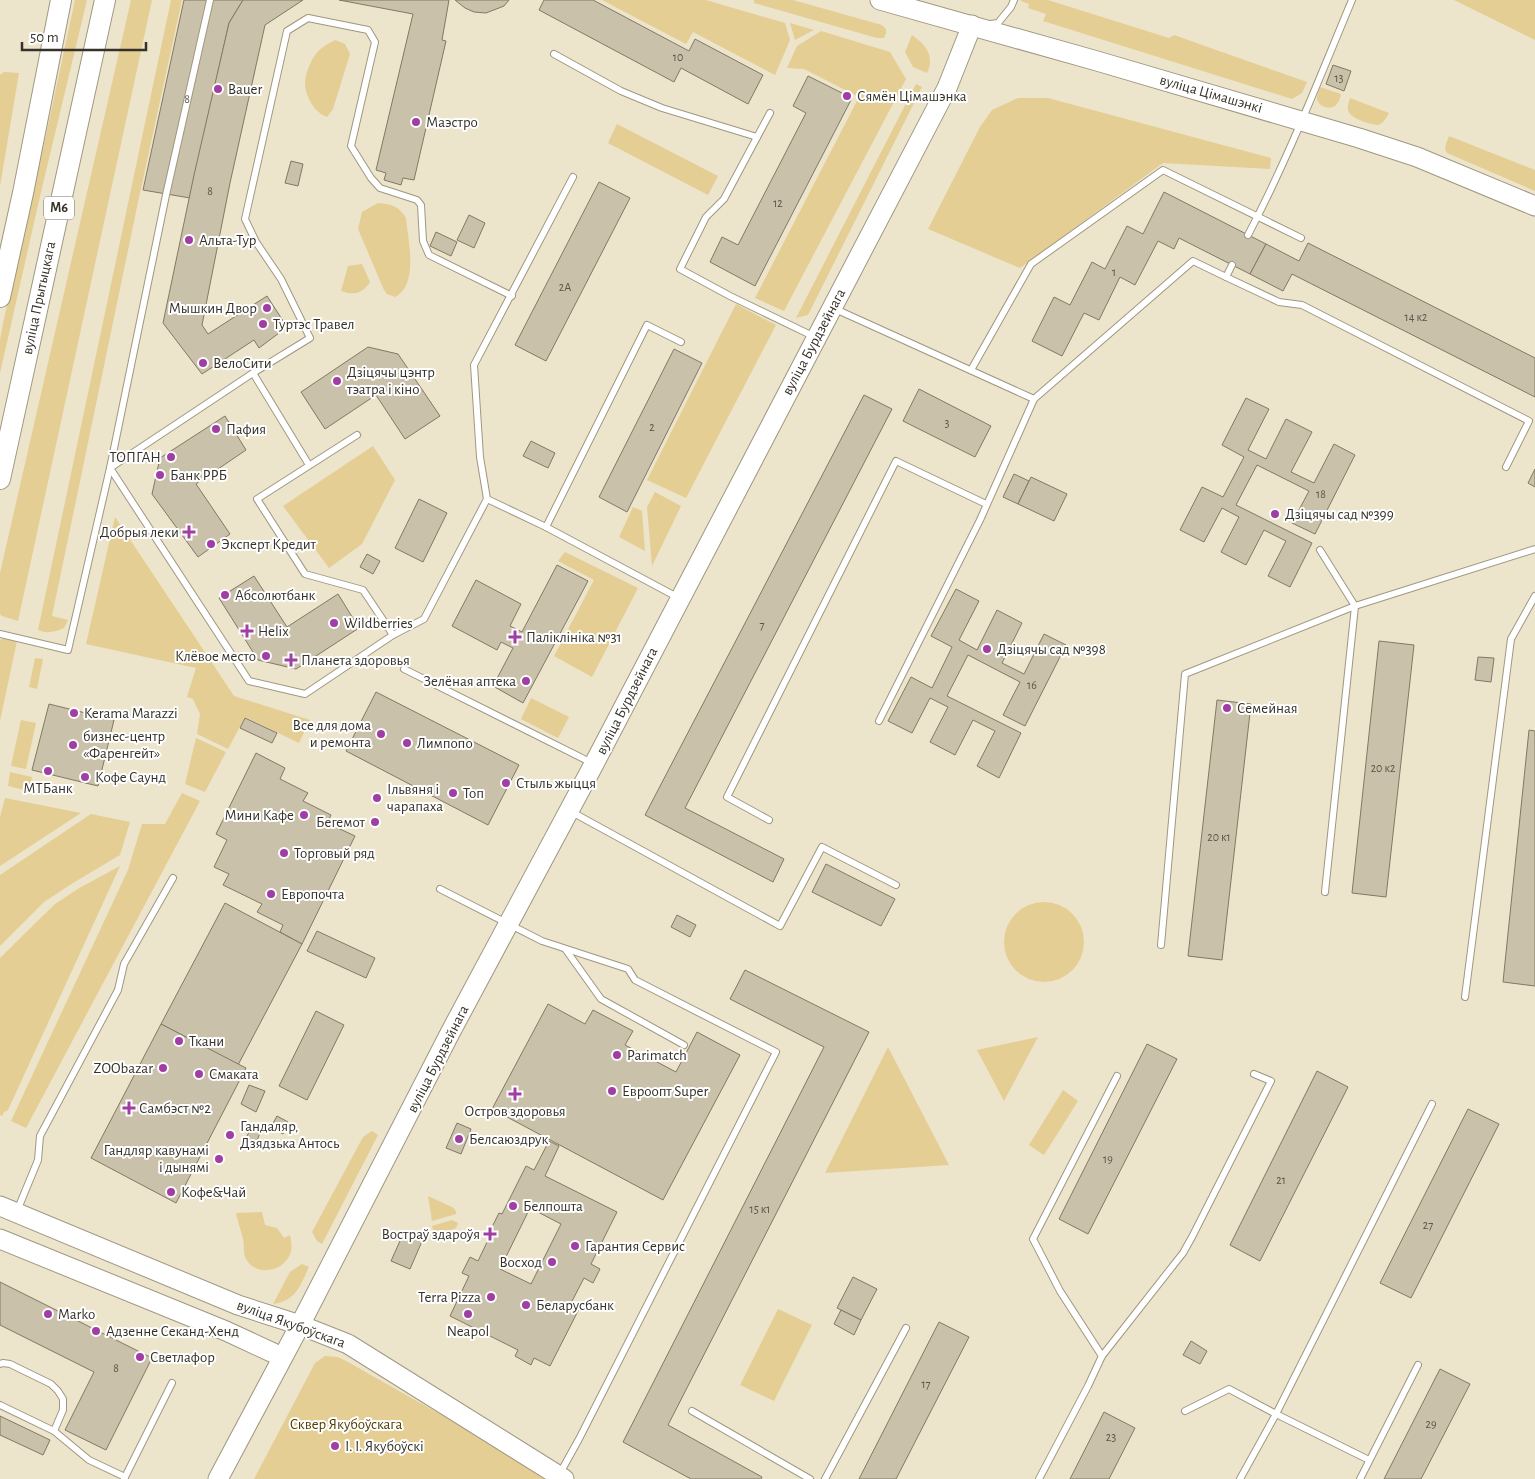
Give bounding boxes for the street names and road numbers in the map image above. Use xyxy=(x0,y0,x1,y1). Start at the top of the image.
street label: вуліца Цімашэнкі xyxy=(1158,72,1264,116)
road number: М6 xyxy=(44,197,74,220)
street label: вуліца Прытыцкага xyxy=(20,240,58,356)
street label: вуліца Бурдзейнага xyxy=(780,286,848,398)
street label: вуліца Бурдзейнага xyxy=(593,645,661,757)
street label: вуліца Бурдзейнага xyxy=(404,1003,472,1115)
street label: вуліца Якубоўскага xyxy=(235,1297,348,1351)

